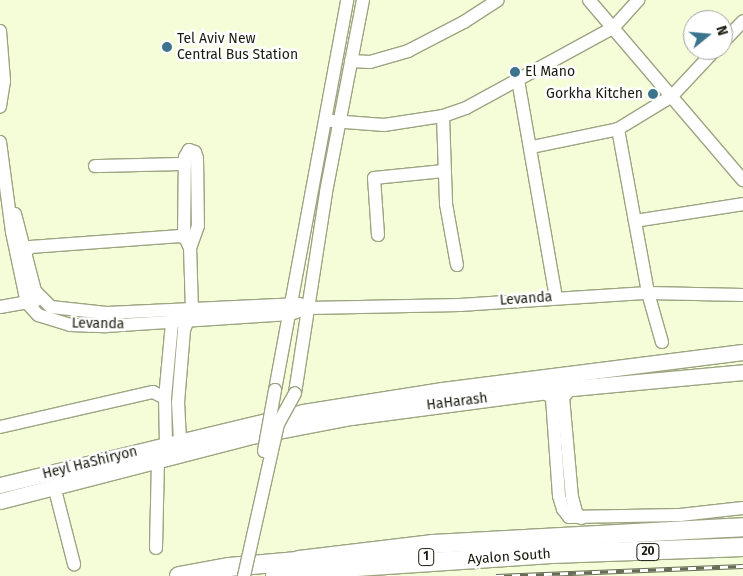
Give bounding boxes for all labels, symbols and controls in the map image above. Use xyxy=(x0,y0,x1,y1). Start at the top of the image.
north arrow xyxy=(683,10,733,60)
text: N xyxy=(712,24,731,38)
place label: Tel Aviv New Central Bus Station xyxy=(177,31,298,64)
marker: Tel Aviv New Central Bus Station xyxy=(161,41,173,53)
place label: El Mano xyxy=(525,64,575,80)
marker: El Mano xyxy=(509,66,521,78)
place label: Gorkha Kitchen xyxy=(546,86,643,102)
marker: Gorkha Kitchen xyxy=(647,88,659,100)
street label: Levanda xyxy=(499,289,553,309)
street label: Levanda xyxy=(72,315,124,333)
street label: HaHarash xyxy=(426,390,488,414)
street label: Heyl HaShiryon xyxy=(41,443,139,483)
road number: 20 xyxy=(636,542,660,562)
street label: Ayalon South xyxy=(467,546,551,568)
road number: 1 xyxy=(417,548,435,566)

